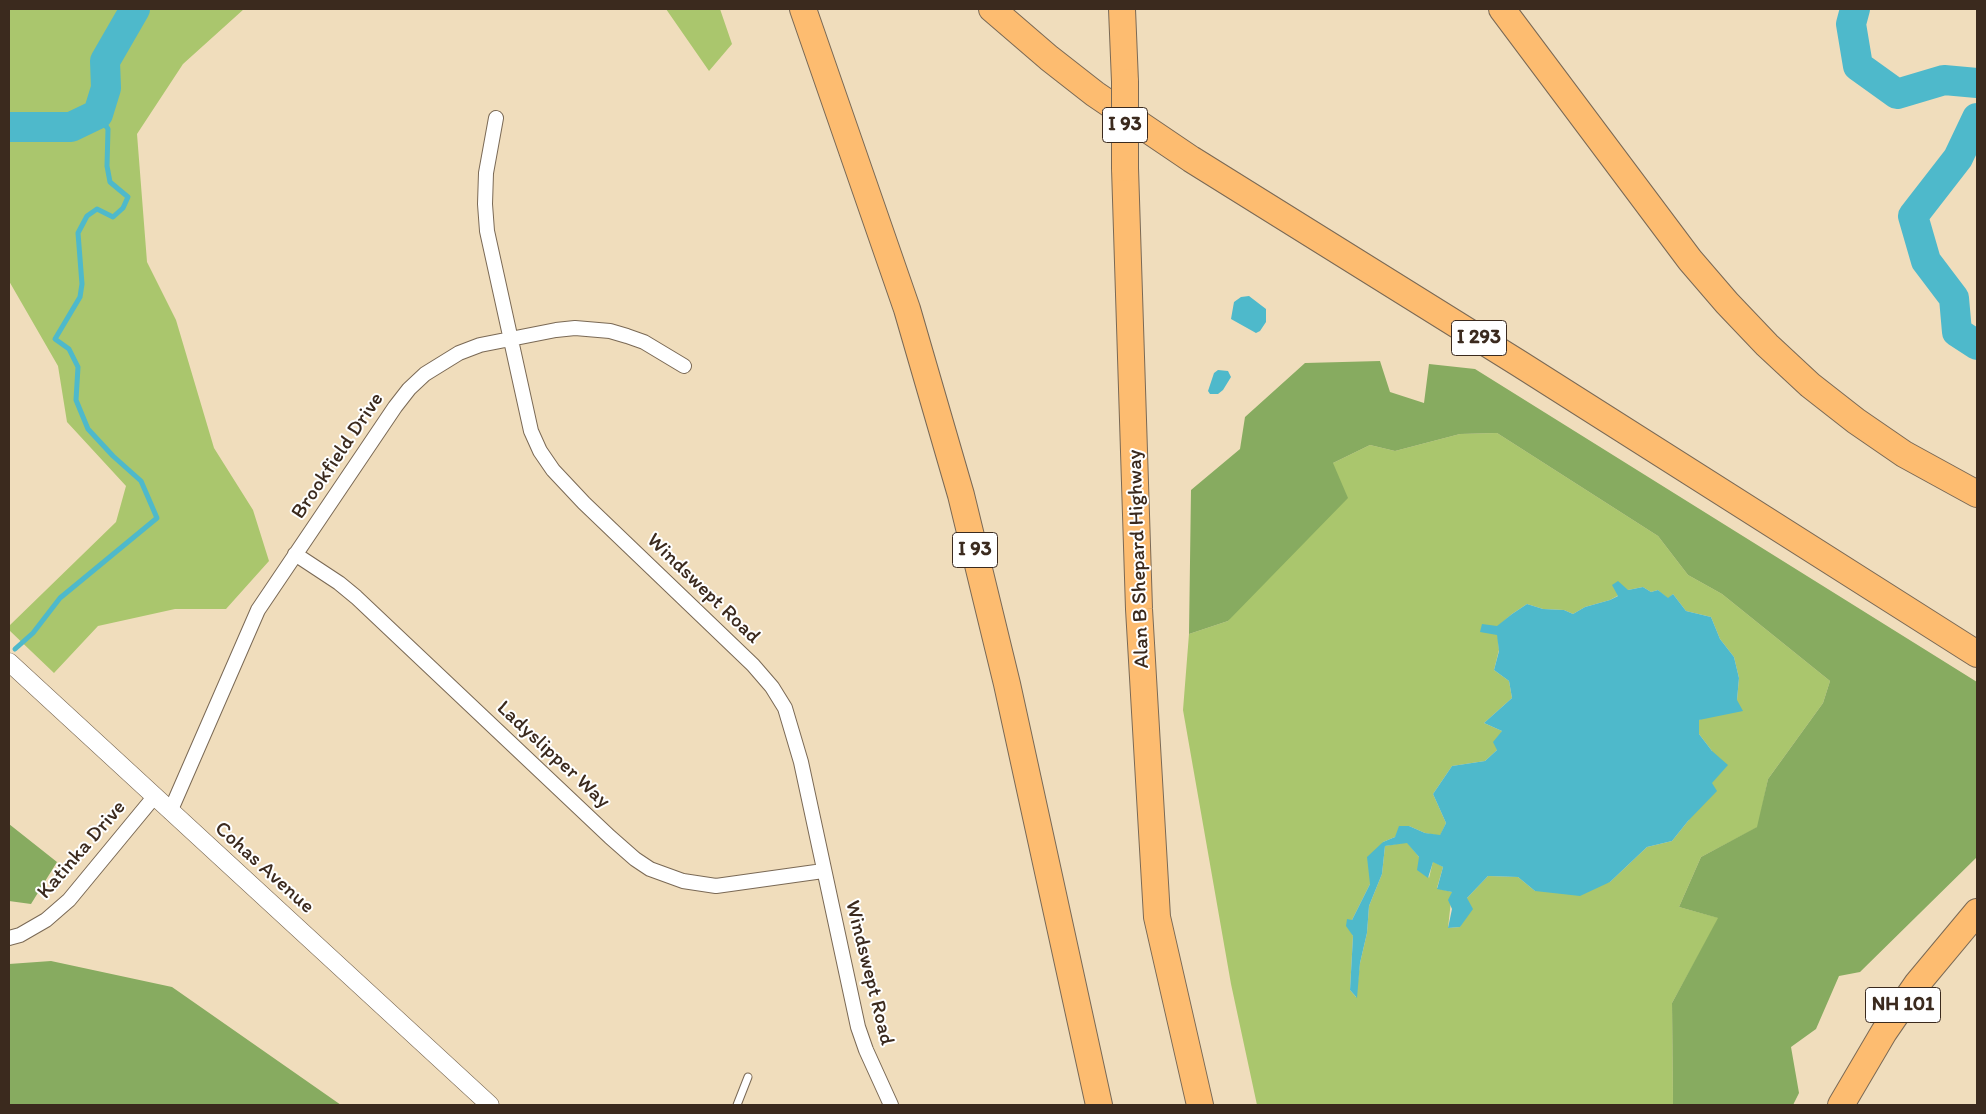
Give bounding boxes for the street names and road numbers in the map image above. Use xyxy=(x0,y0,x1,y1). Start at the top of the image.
road number: I 93 xyxy=(1102,108,1148,142)
road number: I 293 xyxy=(1452,320,1506,356)
street label: Brookfield Drive xyxy=(286,388,390,524)
street label: Alan B Shepard Highway xyxy=(1123,449,1155,669)
street label: Windswept Road xyxy=(641,528,765,650)
road number: I 93 xyxy=(952,532,998,568)
street label: Ladyslipper Way xyxy=(491,696,615,814)
street label: Katinka Drive xyxy=(32,796,132,904)
street label: Cohas Avenue xyxy=(209,817,319,919)
street label: Windswept Road xyxy=(839,898,899,1048)
road number: NH 101 xyxy=(1866,988,1940,1022)

